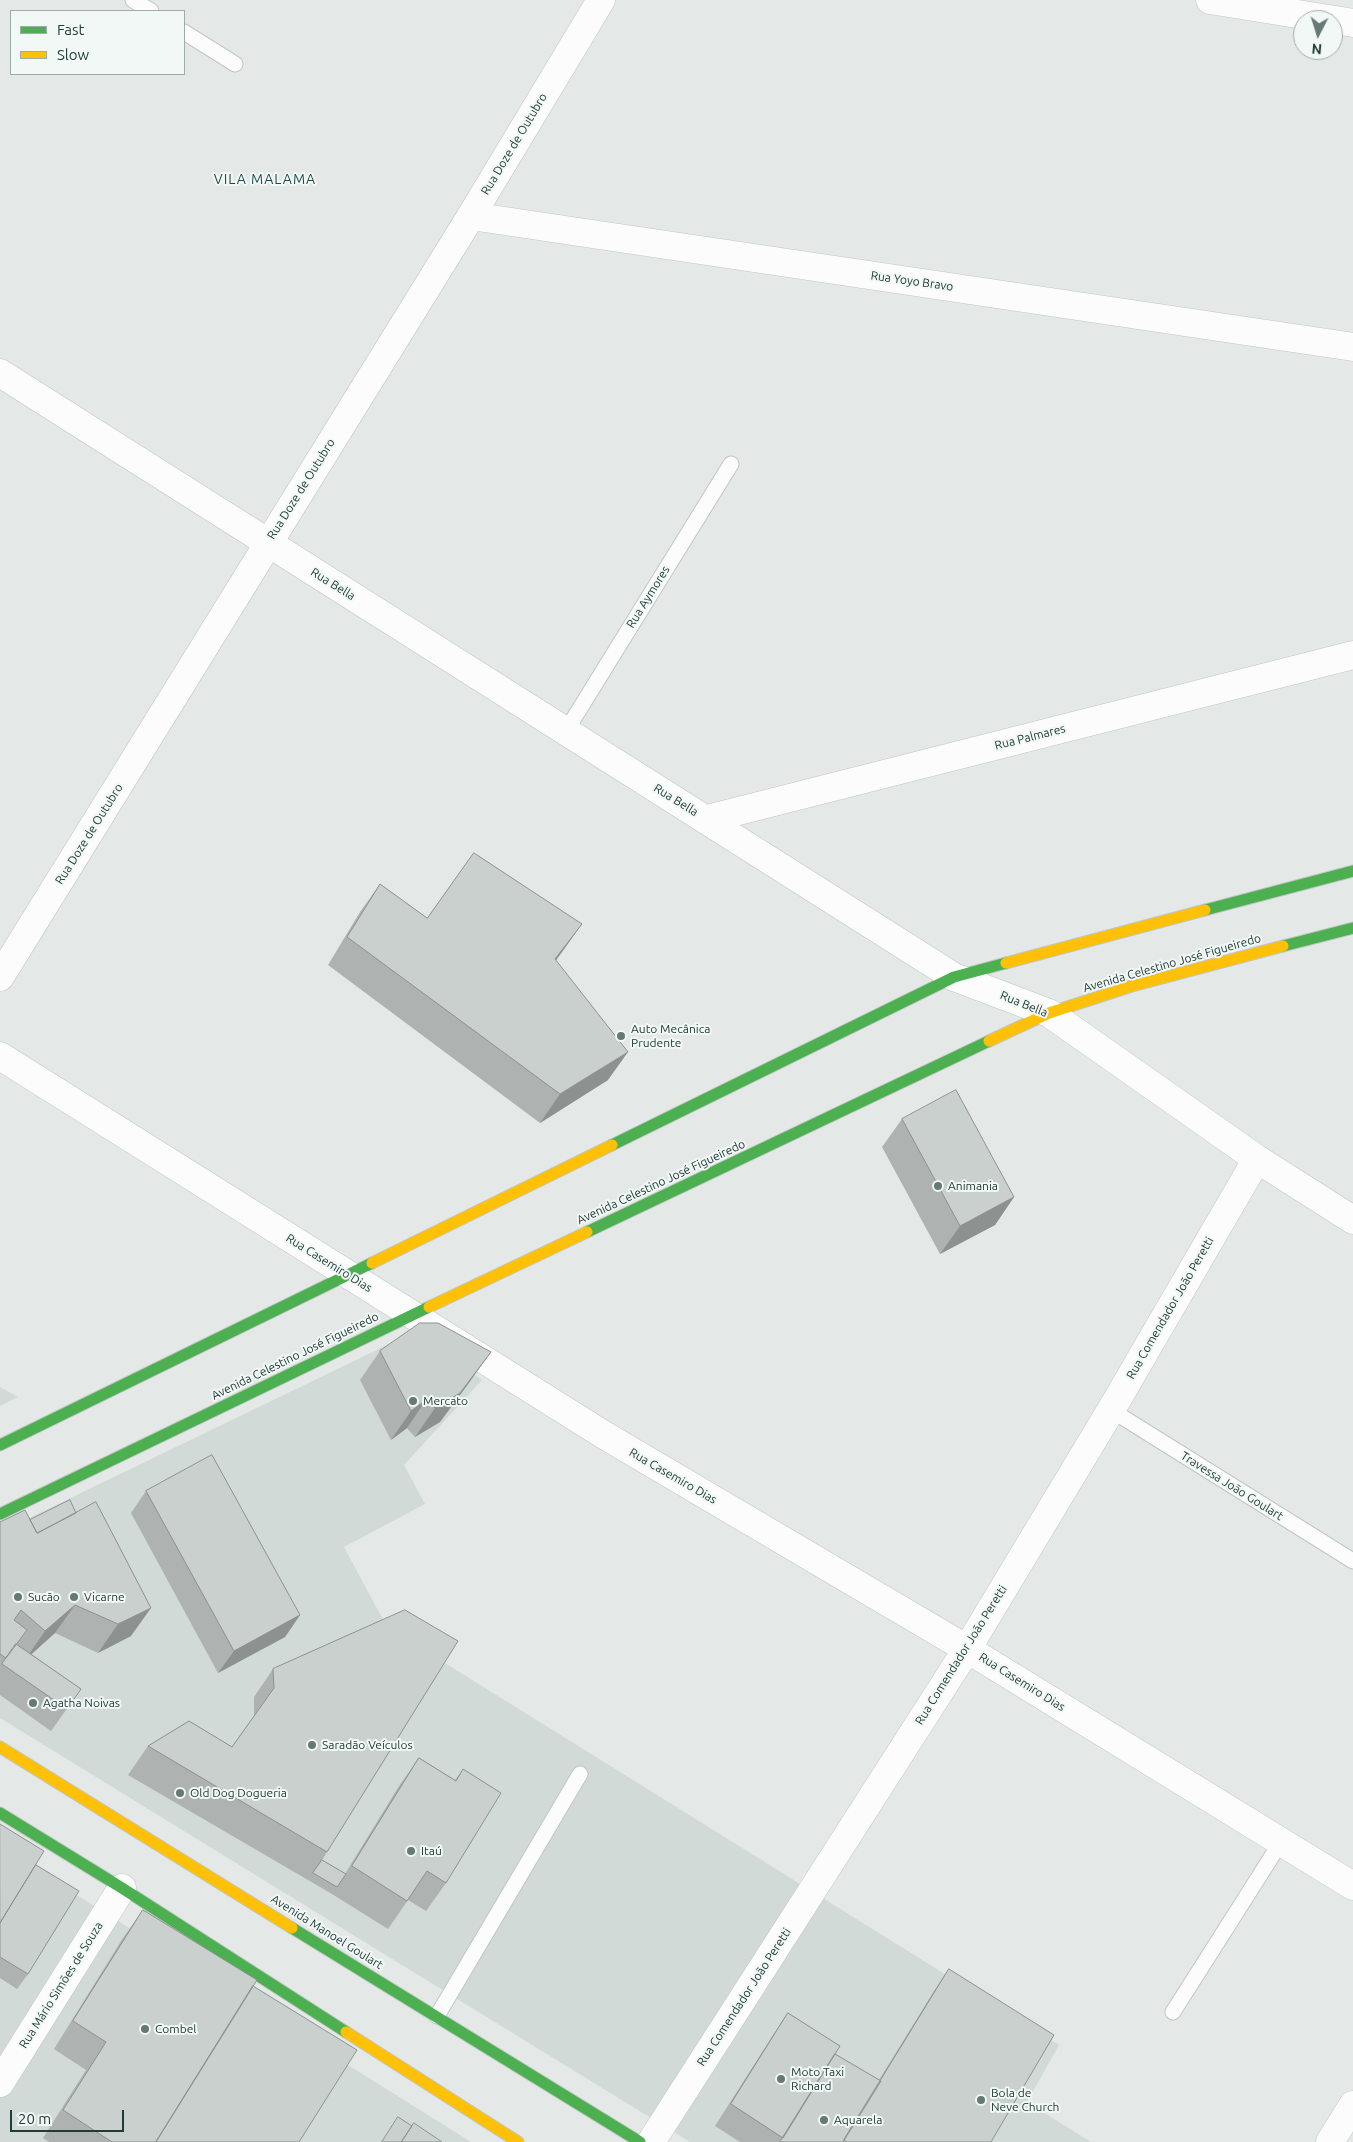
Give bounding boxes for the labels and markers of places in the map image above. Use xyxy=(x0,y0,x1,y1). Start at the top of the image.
place label: Auto Mecânica Prudente xyxy=(631,1022,710,1050)
marker: Auto Mecânica Prudente xyxy=(615,1030,627,1042)
place label: Animania xyxy=(948,1179,998,1193)
marker: Animania xyxy=(932,1180,944,1192)
place label: Mercato xyxy=(423,1394,468,1408)
marker: Mercato xyxy=(407,1395,419,1407)
place label: Sucão xyxy=(28,1590,60,1604)
place label: Vicarne xyxy=(84,1590,125,1604)
marker: Sucão xyxy=(12,1591,24,1603)
marker: Vicarne xyxy=(68,1591,80,1603)
place label: Agatha Noivas xyxy=(43,1696,120,1710)
marker: Agatha Noivas xyxy=(27,1697,39,1709)
place label: Saradão Veículos xyxy=(322,1738,413,1752)
marker: Saradão Veículos xyxy=(306,1739,318,1751)
place label: Old Dog Dogueria xyxy=(190,1786,287,1800)
marker: Old Dog Dogueria xyxy=(174,1787,186,1799)
place label: Itaú xyxy=(421,1844,442,1858)
marker: Itaú xyxy=(405,1845,417,1857)
place label: Combel xyxy=(155,2022,197,2036)
marker: Combel xyxy=(139,2023,151,2035)
place label: Moto Taxi Richard xyxy=(791,2065,844,2093)
marker: Moto Taxi Richard xyxy=(775,2073,787,2085)
place label: Bola de Neve Church xyxy=(991,2086,1059,2114)
marker: Bola de Neve Church xyxy=(975,2094,987,2106)
place label: Aquarela xyxy=(834,2113,882,2127)
marker: Aquarela xyxy=(818,2114,830,2126)

